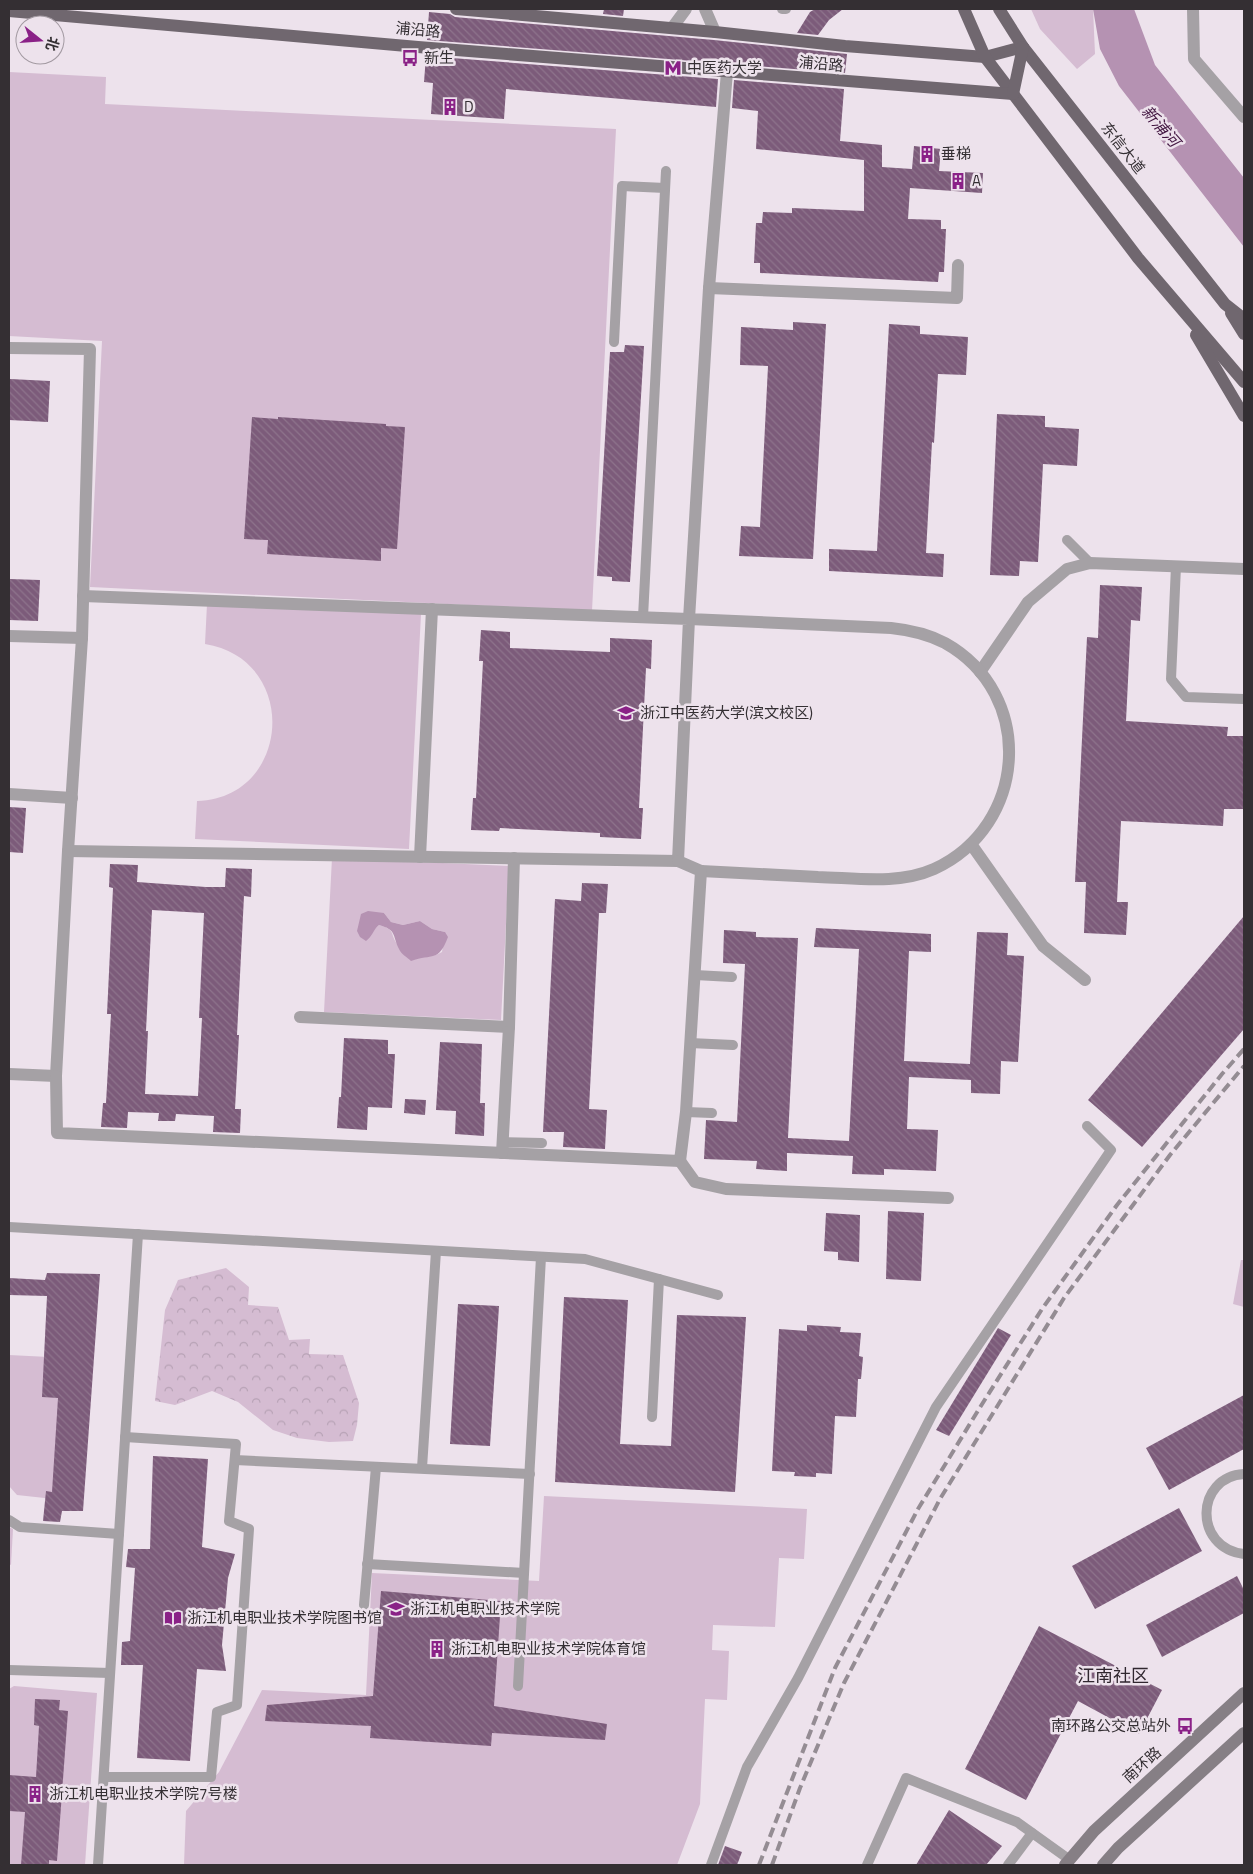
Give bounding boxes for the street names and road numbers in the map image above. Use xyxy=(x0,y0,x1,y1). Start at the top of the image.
street label: 浦沿路 xyxy=(395,16,441,43)
street label: 浦沿路 xyxy=(798,50,844,77)
street label: 东信大道 xyxy=(1096,117,1151,178)
street label: 南环路 xyxy=(1117,1741,1166,1788)

